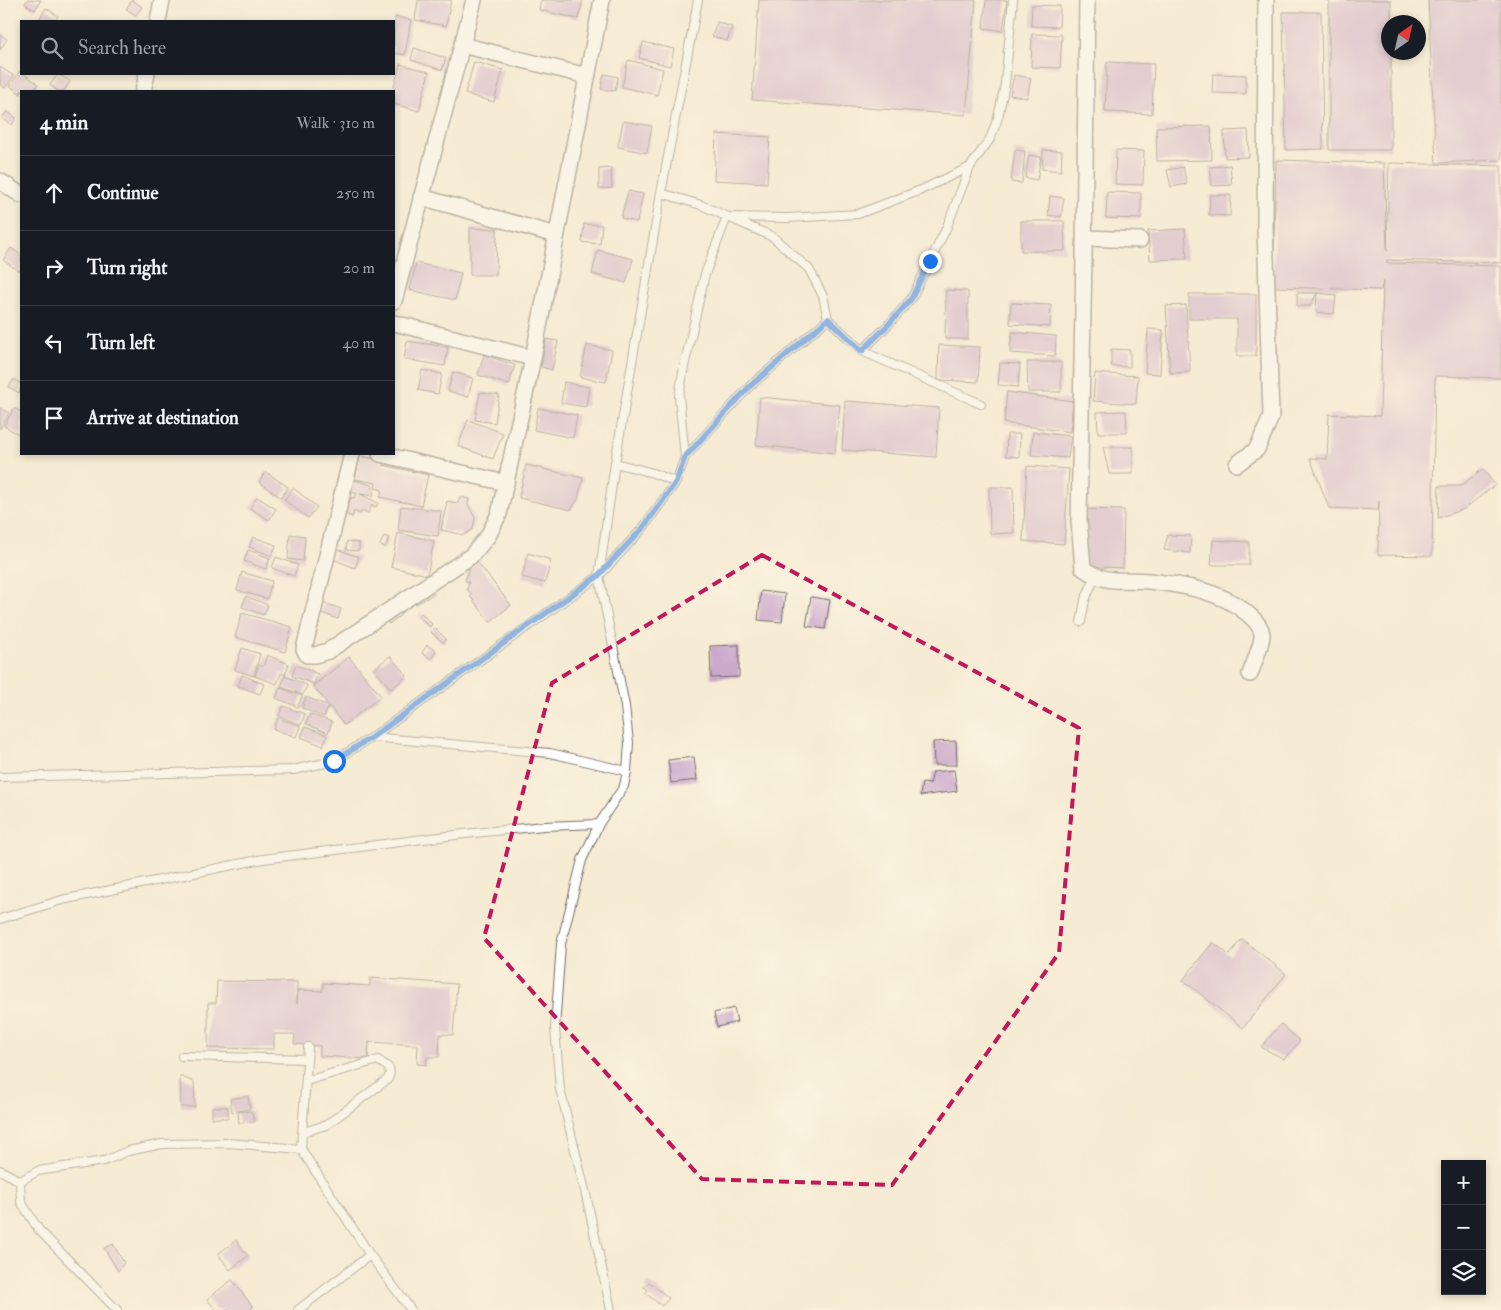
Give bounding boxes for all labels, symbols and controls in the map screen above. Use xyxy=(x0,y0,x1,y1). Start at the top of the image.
north arrow xyxy=(1381,15,1426,60)
search box xyxy=(20,20,395,75)
icon: search xyxy=(38,34,66,62)
text: Search here xyxy=(78,36,166,60)
text: 4 min xyxy=(40,109,88,136)
text: Walk · 310 m xyxy=(296,113,375,133)
icon: ahead xyxy=(40,179,68,207)
text: Continue xyxy=(87,181,158,205)
text: 250 m xyxy=(336,183,375,203)
route end xyxy=(919,250,942,273)
icon: right xyxy=(40,254,68,282)
text: Turn right xyxy=(87,256,167,280)
text: 20 m xyxy=(343,258,375,278)
icon: left xyxy=(40,329,68,357)
text: Turn left xyxy=(87,331,155,355)
text: 40 m xyxy=(342,333,375,353)
icon: arrive xyxy=(40,404,68,432)
text: Arrive at destination xyxy=(87,406,239,430)
route start xyxy=(323,750,346,773)
map controls xyxy=(1441,1160,1486,1295)
button: + xyxy=(1441,1160,1486,1205)
button: − xyxy=(1441,1205,1486,1250)
button: layers xyxy=(1441,1250,1486,1295)

